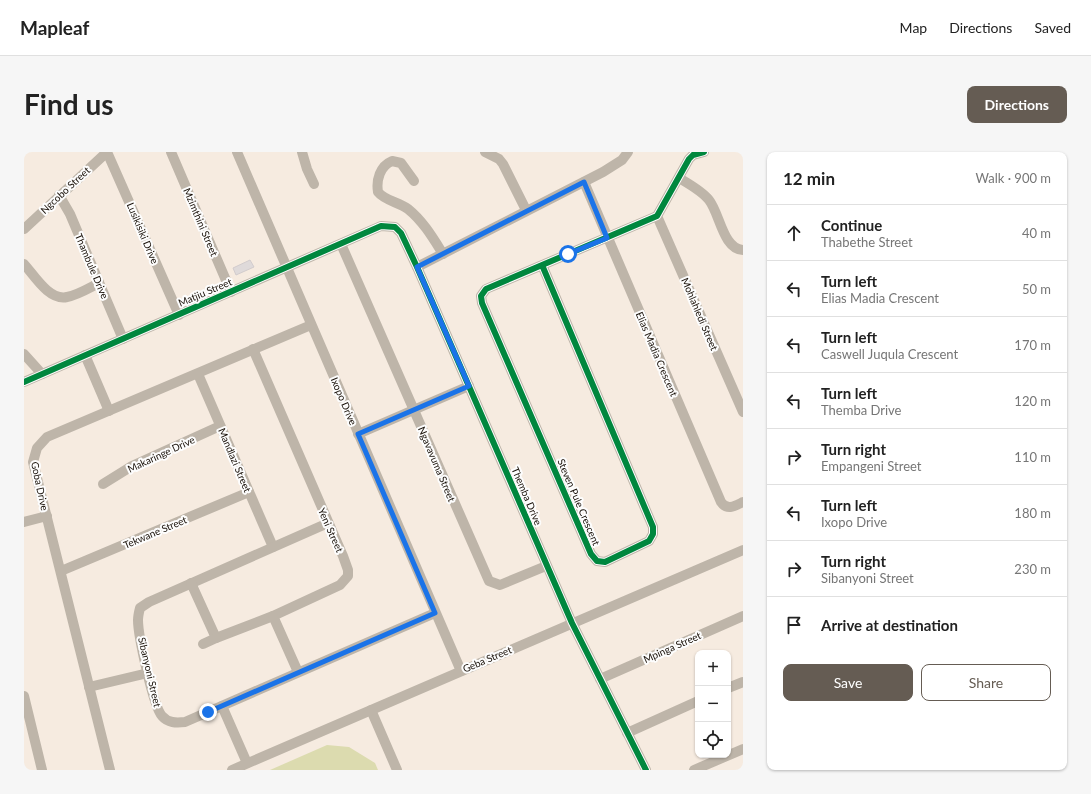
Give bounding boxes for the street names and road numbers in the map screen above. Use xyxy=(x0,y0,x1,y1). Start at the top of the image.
street label: Ngcobo Street xyxy=(38,164,92,216)
street label: Mzimthini Street xyxy=(181,186,221,258)
street label: Lusikisiki Drive xyxy=(125,201,161,265)
street label: Thambule Drive xyxy=(73,232,111,300)
street label: Matjiu Street xyxy=(176,275,234,309)
street label: Mohlahledi Street xyxy=(679,276,721,353)
street label: Elias Madia Crescent xyxy=(634,310,680,398)
street label: Ixopo Drive xyxy=(329,375,359,427)
street label: Ngavavuma Street xyxy=(416,425,458,504)
street label: Mandlazi Street xyxy=(216,426,254,494)
street label: Makaringe Drive xyxy=(126,433,196,475)
street label: Steven Pule Crescent xyxy=(555,457,603,547)
street label: Goba Drive xyxy=(29,460,51,512)
street label: Themba Drive xyxy=(509,465,545,527)
street label: Yeni Street xyxy=(316,506,346,554)
street label: Tekwane Street xyxy=(122,513,189,551)
street label: Mpinga Street xyxy=(641,629,703,665)
street label: Sibanyoni Street xyxy=(136,636,164,709)
street label: Geba Street xyxy=(461,643,514,675)

